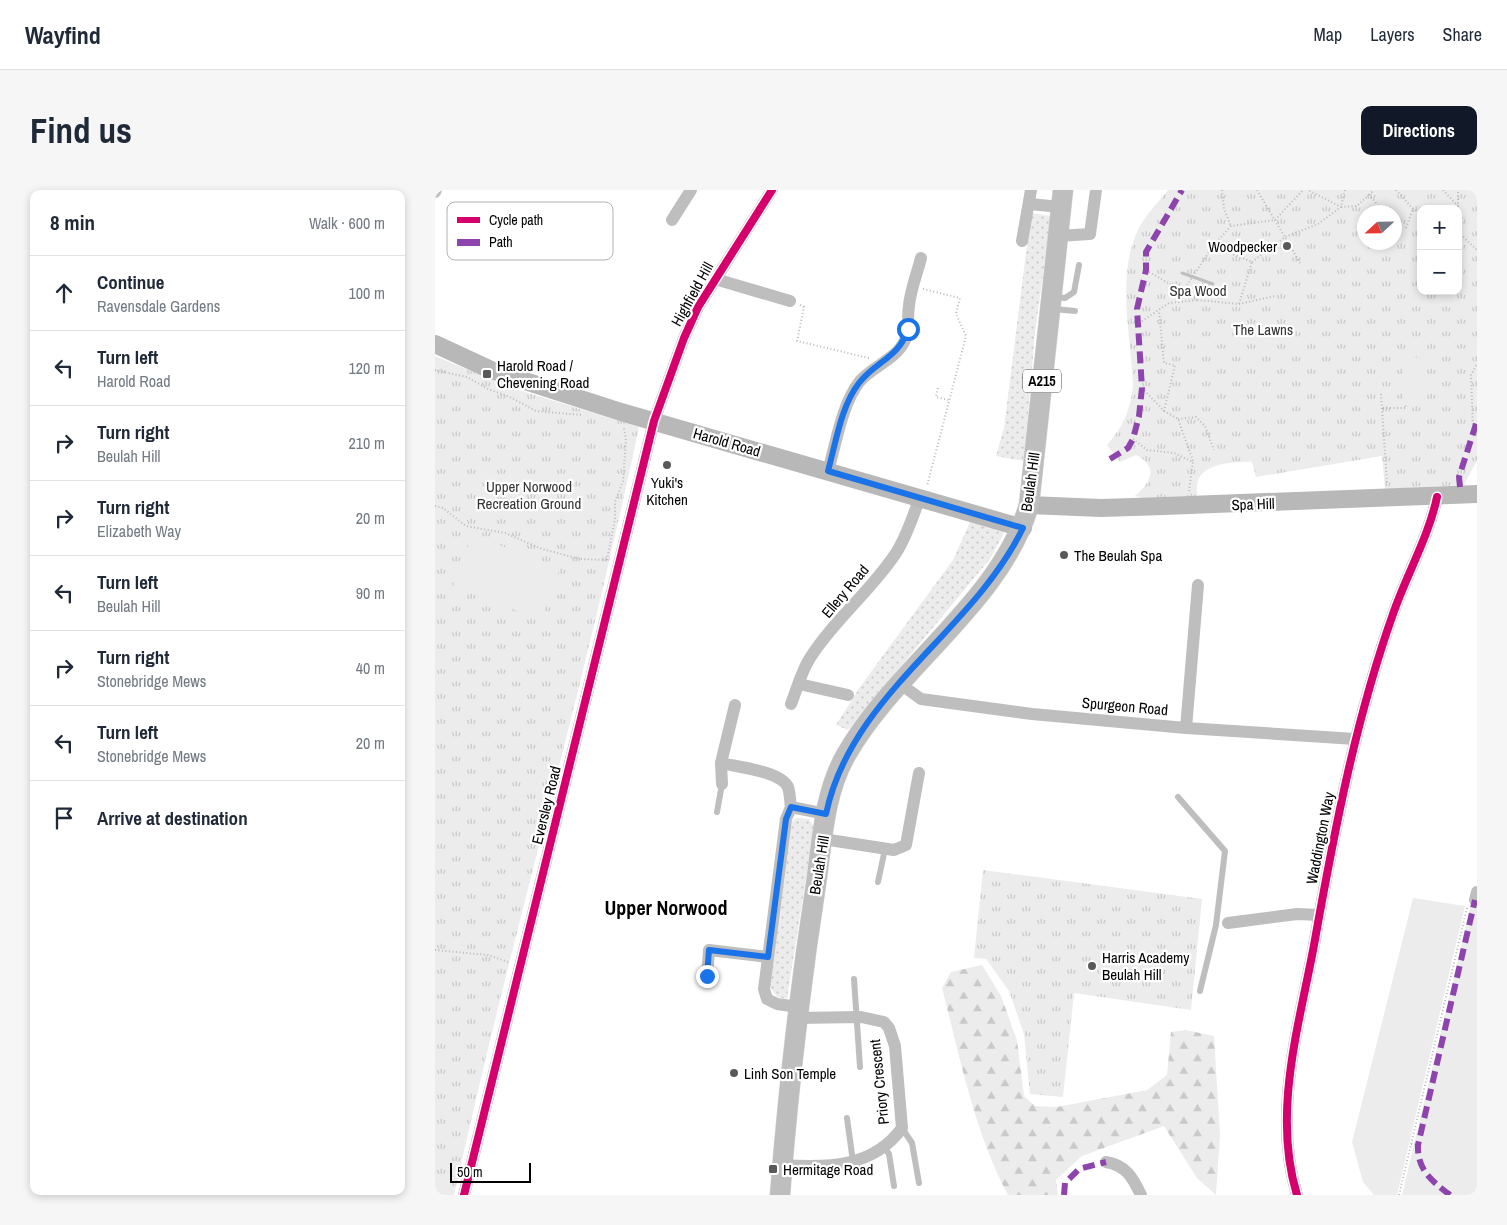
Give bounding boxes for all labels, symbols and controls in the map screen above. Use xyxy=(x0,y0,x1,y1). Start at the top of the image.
text: Wayfind xyxy=(25,19,101,51)
text: Map xyxy=(1314,22,1342,47)
text: Layers xyxy=(1370,22,1415,47)
text: Share xyxy=(1443,22,1482,47)
button: Directions xyxy=(1361,106,1477,155)
text: Find us xyxy=(30,107,132,154)
legend xyxy=(447,202,613,260)
north arrow xyxy=(1357,205,1402,250)
map controls xyxy=(1417,205,1462,295)
button: + xyxy=(1417,205,1462,250)
text: 8 min xyxy=(50,208,95,237)
text: Cycle path xyxy=(489,211,543,229)
text: Walk · 600 m xyxy=(309,212,385,234)
text: Path xyxy=(489,233,513,251)
place label: Woodpecker xyxy=(1208,236,1277,257)
marker: Woodpecker xyxy=(1281,240,1293,252)
button: − xyxy=(1417,250,1462,295)
street label: Highfield Hill xyxy=(666,258,718,330)
text: Continue xyxy=(97,269,165,295)
icon: ahead xyxy=(50,279,78,307)
park label: Spa Wood xyxy=(1169,280,1227,301)
text: 100 m xyxy=(349,282,385,304)
text: Ravensdale Gardens xyxy=(97,295,220,317)
route start xyxy=(897,318,920,341)
park label: The Lawns xyxy=(1233,319,1293,340)
text: Turn left xyxy=(97,344,158,370)
icon: left xyxy=(50,354,78,382)
place label: Harold Road / Chevening Road xyxy=(497,355,589,393)
text: 120 m xyxy=(349,357,385,379)
marker: Harold Road / Chevening Road xyxy=(481,368,493,380)
text: Harold Road xyxy=(97,370,171,392)
road number: A215 xyxy=(1023,370,1061,392)
text: Turn right xyxy=(97,419,169,445)
street label: Harold Road xyxy=(691,422,763,462)
icon: right xyxy=(50,429,78,457)
text: 210 m xyxy=(349,432,385,454)
text: Beulah Hill xyxy=(97,445,160,467)
street label: Beulah Hill xyxy=(1015,451,1045,513)
marker: Yuki's Kitchen xyxy=(661,459,673,471)
place label: Yuki's Kitchen xyxy=(646,472,688,510)
park label: Upper Norwood Recreation Ground xyxy=(477,476,581,514)
street label: Spa Hill xyxy=(1231,493,1275,515)
text: Turn right xyxy=(97,494,169,520)
icon: right xyxy=(50,504,78,532)
text: 20 m xyxy=(356,507,385,529)
text: Elizabeth Way xyxy=(97,520,181,542)
place label: The Beulah Spa xyxy=(1074,545,1162,566)
marker: The Beulah Spa xyxy=(1058,549,1070,561)
street label: Ellery Road xyxy=(817,560,873,622)
text: Turn left xyxy=(97,569,158,595)
icon: left xyxy=(50,579,78,607)
text: 90 m xyxy=(356,582,385,604)
text: Beulah Hill xyxy=(97,595,160,617)
text: Turn right xyxy=(97,644,169,670)
icon: right xyxy=(50,654,78,682)
text: 40 m xyxy=(356,657,385,679)
text: Stonebridge Mews xyxy=(97,670,206,692)
street label: Spurgeon Road xyxy=(1081,692,1169,720)
text: Turn left xyxy=(97,719,158,745)
icon: left xyxy=(50,729,78,757)
text: 20 m xyxy=(356,732,385,754)
text: Stonebridge Mews xyxy=(97,745,206,767)
street label: Eversley Road xyxy=(526,764,566,846)
street label: Waddington Way xyxy=(1301,789,1339,886)
icon: arrive xyxy=(50,804,78,832)
text: Arrive at destination xyxy=(97,805,248,831)
street label: Beulah Hill xyxy=(804,834,834,896)
district label: Upper Norwood xyxy=(605,894,728,921)
place label: Harris Academy Beulah Hill xyxy=(1102,947,1190,985)
marker: Harris Academy Beulah Hill xyxy=(1086,960,1098,972)
route end xyxy=(696,965,719,988)
street label: Priory Crescent xyxy=(864,1038,894,1126)
place label: Linh Son Temple xyxy=(744,1063,836,1084)
marker: Linh Son Temple xyxy=(728,1067,740,1079)
place label: Hermitage Road xyxy=(783,1159,873,1180)
scale bar xyxy=(450,1160,531,1183)
text: 50 m xyxy=(457,1163,483,1181)
marker: Hermitage Road xyxy=(767,1163,779,1175)

